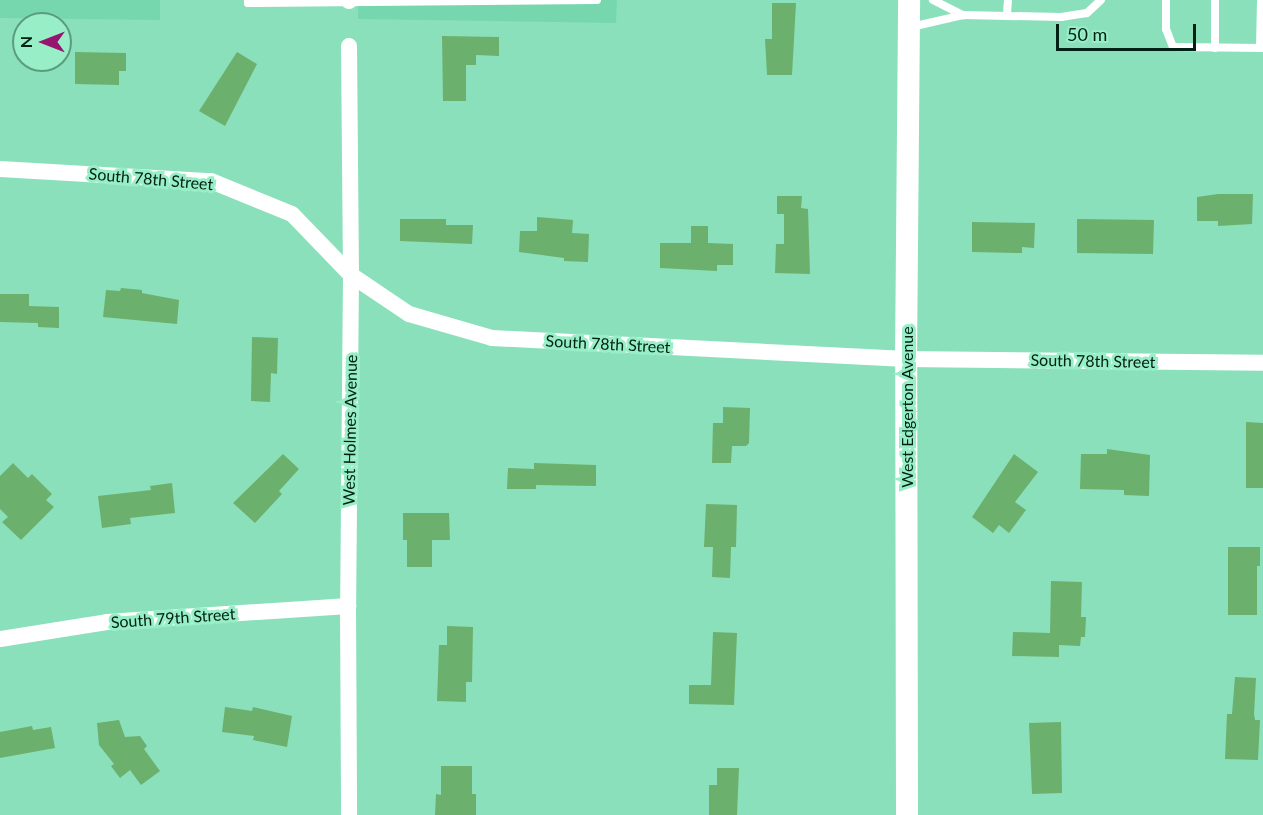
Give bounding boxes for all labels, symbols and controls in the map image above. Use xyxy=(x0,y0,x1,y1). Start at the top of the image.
north arrow xyxy=(12,12,72,72)
scale bar xyxy=(1059,12,1198,50)
text: 50 m xyxy=(1067,23,1107,45)
text: N xyxy=(16,36,35,48)
street label: South 78th Street xyxy=(88,164,214,194)
street label: West Edgerton Avenue xyxy=(897,326,917,488)
street label: South 78th Street xyxy=(545,331,671,357)
street label: South 78th Street xyxy=(1030,350,1156,372)
street label: West Holmes Avenue xyxy=(339,354,361,506)
street label: South 79th Street xyxy=(110,604,236,632)

